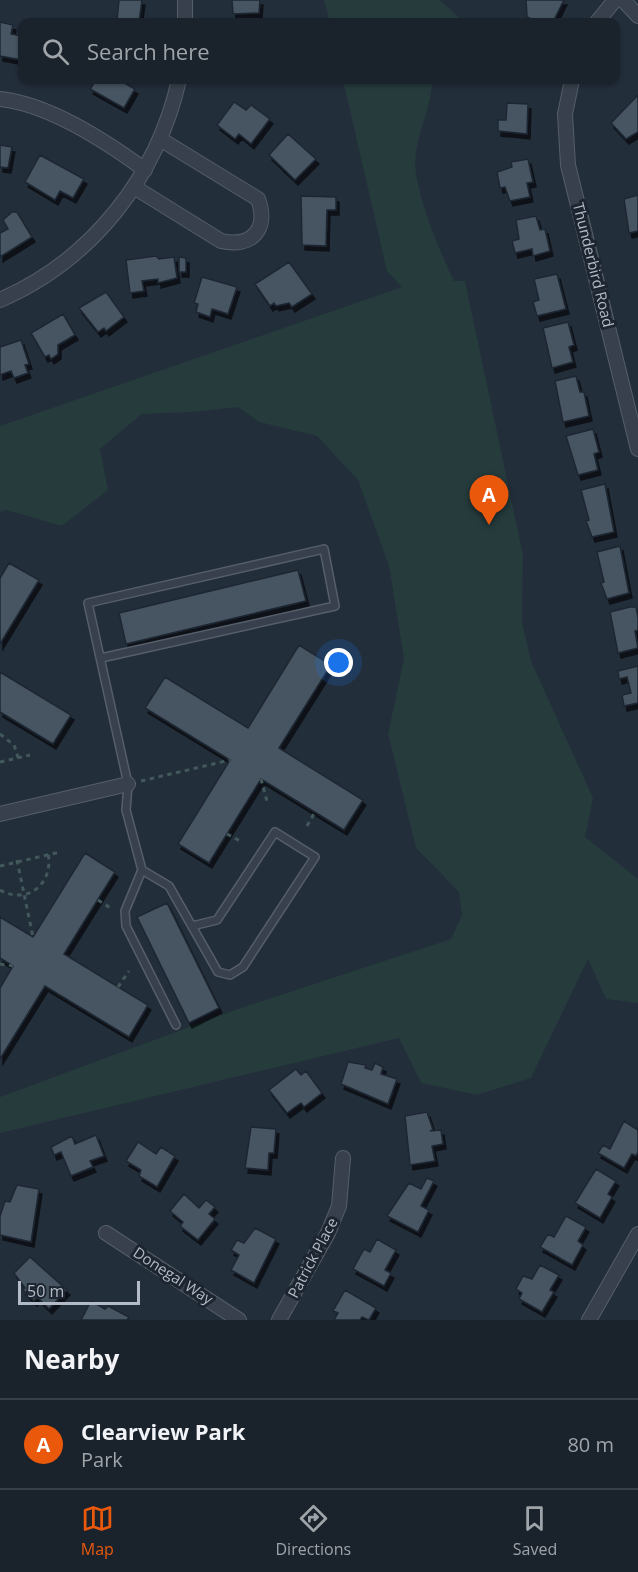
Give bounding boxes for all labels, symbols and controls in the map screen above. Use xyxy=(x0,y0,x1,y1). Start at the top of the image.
search box xyxy=(18,18,620,84)
icon: search xyxy=(39,35,72,68)
text: Search here xyxy=(87,36,210,66)
street label: Thunderbird Road xyxy=(569,200,619,329)
pin: A xyxy=(470,476,508,525)
your location xyxy=(324,648,353,677)
street label: Patrick Place xyxy=(283,1214,342,1301)
street label: Donegal Way xyxy=(130,1242,218,1309)
scale bar xyxy=(18,1278,140,1306)
text: 50 m xyxy=(27,1280,64,1302)
text: Nearby xyxy=(24,1341,119,1377)
text: Clearview Park xyxy=(81,1416,246,1446)
text: A xyxy=(37,1431,50,1458)
text: 80 m xyxy=(567,1431,614,1458)
text: Park xyxy=(81,1446,123,1473)
tab: Map xyxy=(81,1502,114,1560)
tab: Directions xyxy=(275,1502,351,1560)
tab: Saved xyxy=(513,1502,557,1560)

